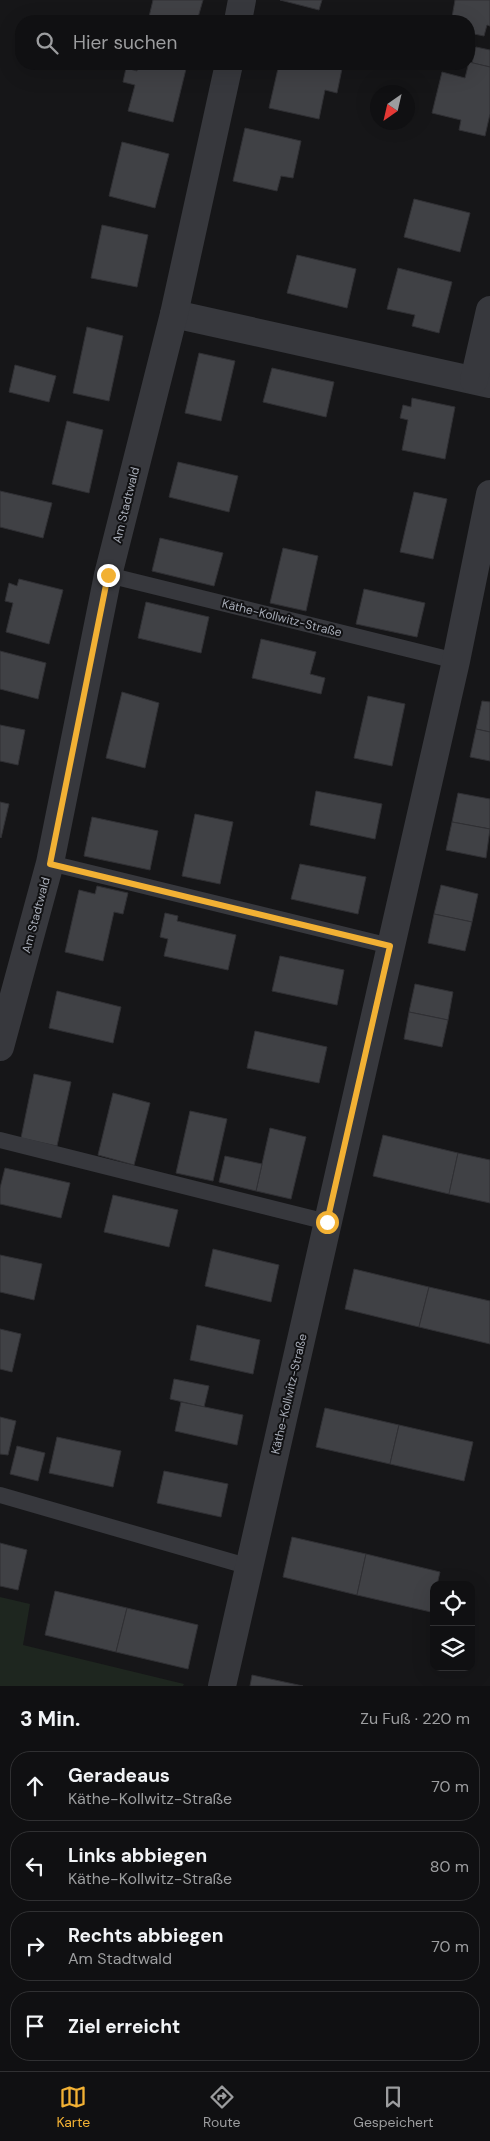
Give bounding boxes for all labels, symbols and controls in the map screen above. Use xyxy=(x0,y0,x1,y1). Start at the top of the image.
search box xyxy=(15,15,475,70)
icon: search xyxy=(33,29,61,57)
text: Hier suchen xyxy=(73,30,177,55)
north arrow xyxy=(370,85,415,130)
street label: Am Stadtwald xyxy=(109,465,143,545)
route end xyxy=(97,564,120,587)
street label: Käthe-Kollwitz-Straße xyxy=(220,595,344,641)
street label: Am Stadtwald xyxy=(18,875,54,955)
route start xyxy=(316,1211,339,1234)
street label: Käthe-Kollwitz-Straße xyxy=(267,1332,311,1456)
map controls xyxy=(430,1581,475,1671)
button: locate xyxy=(430,1581,475,1626)
button: layers xyxy=(430,1626,475,1671)
text: 3 Min. xyxy=(20,1705,80,1733)
text: Zu Fuß · 220 m xyxy=(360,1708,470,1729)
text: Geradeaus xyxy=(68,1763,170,1788)
icon: ahead xyxy=(21,1772,49,1800)
text: 70 m xyxy=(431,1776,469,1797)
text: Käthe-Kollwitz-Straße xyxy=(68,1788,232,1809)
text: Links abbiegen xyxy=(68,1843,207,1868)
icon: left xyxy=(21,1852,49,1880)
text: 80 m xyxy=(430,1856,469,1877)
text: Käthe-Kollwitz-Straße xyxy=(68,1868,232,1889)
text: Rechts abbiegen xyxy=(68,1923,223,1948)
icon: right xyxy=(21,1932,49,1960)
text: 70 m xyxy=(431,1936,469,1957)
text: Am Stadtwald xyxy=(68,1948,172,1969)
icon: arrive xyxy=(21,2012,49,2040)
text: Ziel erreicht xyxy=(68,2014,180,2039)
tab: Karte xyxy=(56,2083,90,2131)
tab: Route xyxy=(203,2083,241,2131)
tab: Gespeichert xyxy=(353,2083,434,2131)

